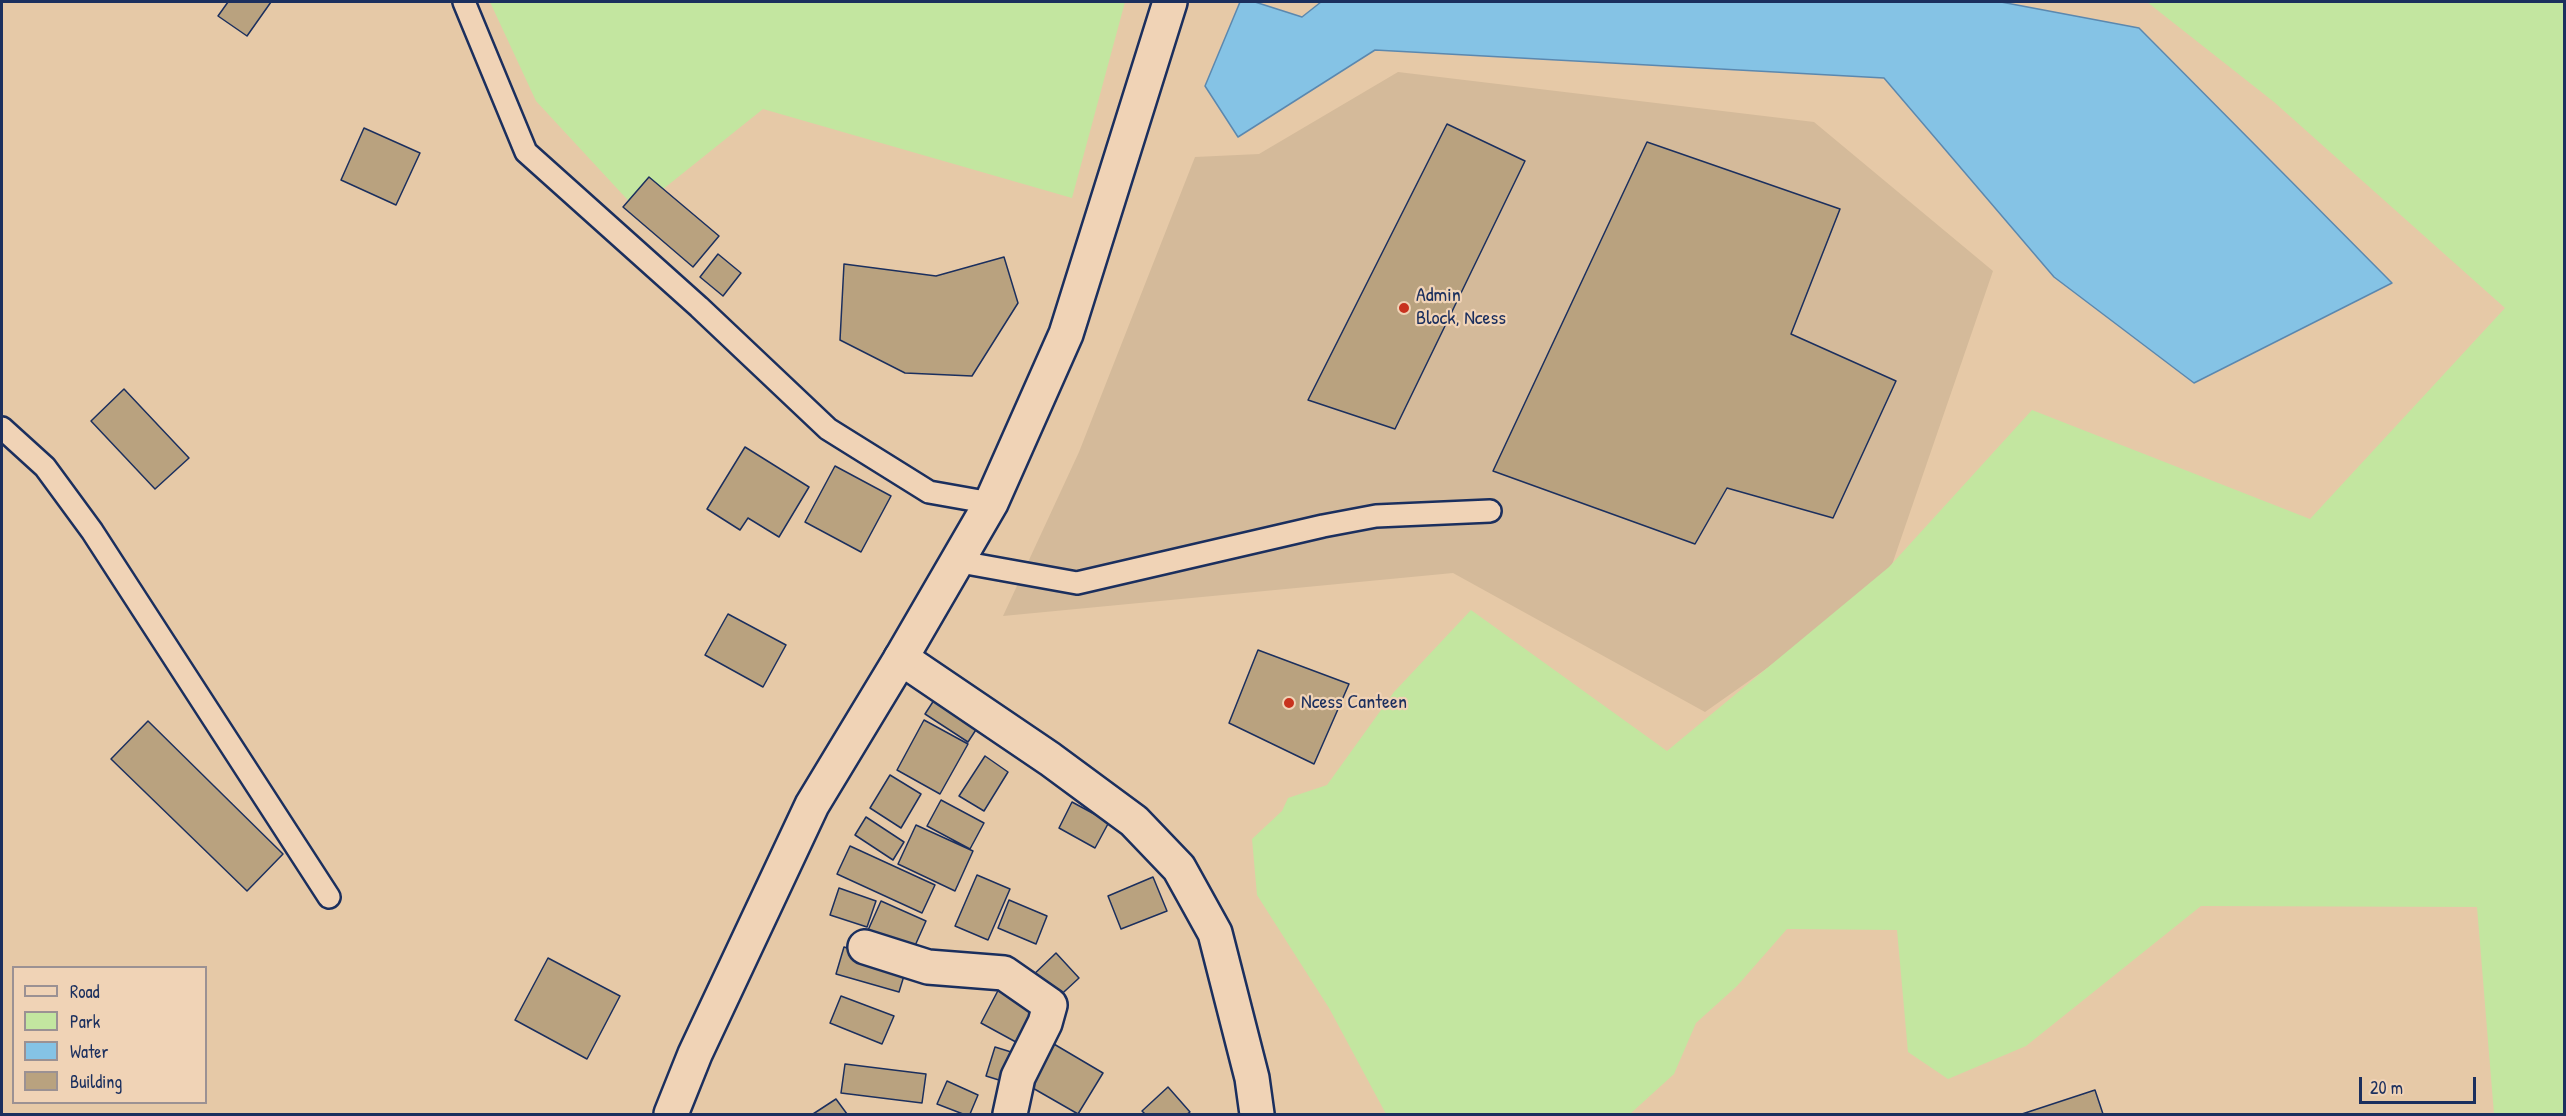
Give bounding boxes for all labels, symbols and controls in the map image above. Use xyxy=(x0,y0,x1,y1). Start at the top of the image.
place label: Admin Block, Ncess xyxy=(1416,284,1506,331)
marker: Admin Block, Ncess xyxy=(1397,301,1411,315)
place label: Ncess Canteen xyxy=(1301,691,1407,715)
marker: Ncess Canteen xyxy=(1282,696,1296,710)
legend xyxy=(12,966,207,1104)
text: Road xyxy=(70,979,100,1004)
text: Park xyxy=(70,1009,100,1034)
text: Water xyxy=(70,1039,108,1064)
scale bar xyxy=(2362,1065,2479,1103)
text: Building xyxy=(70,1069,122,1094)
text: 20 m xyxy=(2370,1075,2403,1100)

